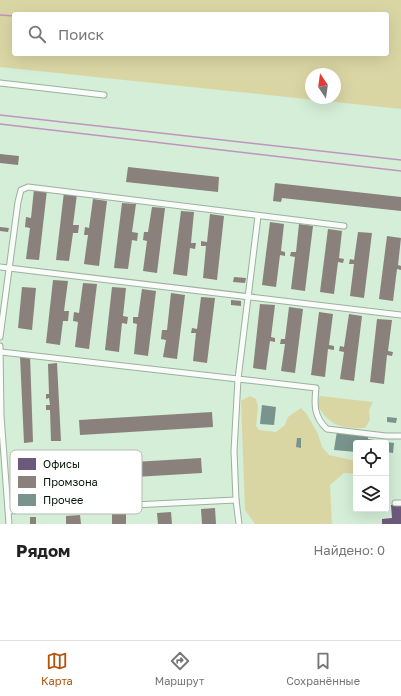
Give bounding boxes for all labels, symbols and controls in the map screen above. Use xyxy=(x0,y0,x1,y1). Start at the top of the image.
search box xyxy=(12,12,389,56)
icon: search xyxy=(26,23,48,45)
text: Поиск xyxy=(58,25,104,43)
north arrow xyxy=(305,68,341,104)
map controls xyxy=(353,440,389,512)
button: locate xyxy=(353,440,389,476)
legend xyxy=(10,450,142,514)
text: Офисы xyxy=(43,457,80,470)
text: Промзона xyxy=(43,475,98,488)
button: layers xyxy=(353,476,389,512)
text: Прочее xyxy=(43,493,83,506)
text: Рядом xyxy=(16,540,70,561)
text: Найдено: 0 xyxy=(313,542,385,558)
tab: Карта xyxy=(41,650,73,687)
tab: Маршрут xyxy=(155,650,204,687)
tab: Сохранённые xyxy=(286,650,360,687)

